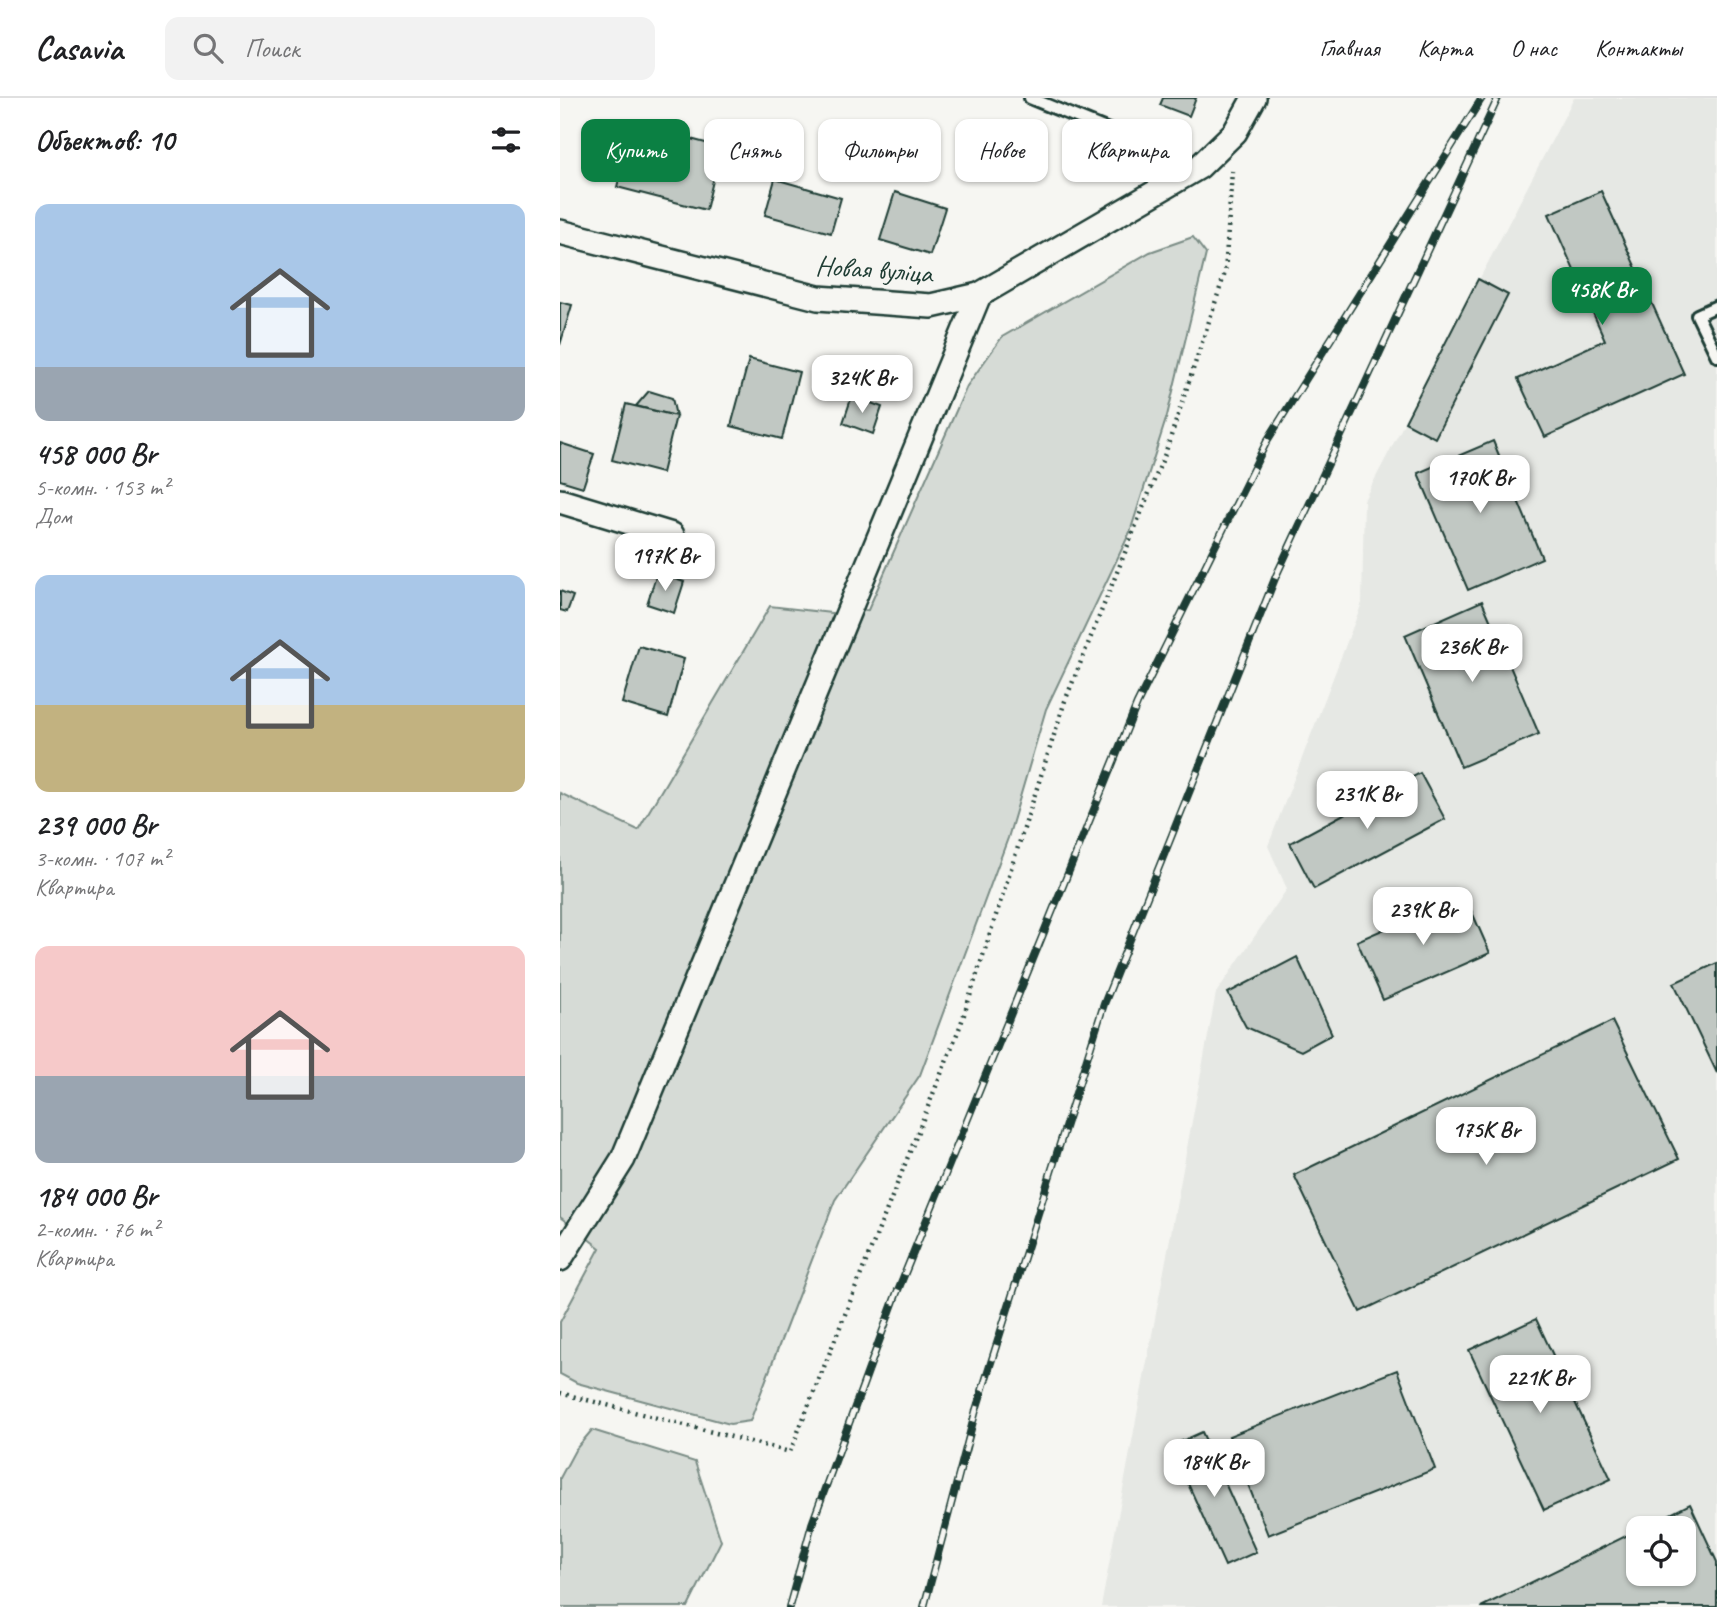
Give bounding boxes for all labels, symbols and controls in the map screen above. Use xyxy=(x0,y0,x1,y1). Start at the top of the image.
search box xyxy=(165,17,655,80)
text: Casavia xyxy=(35,27,123,69)
icon: search xyxy=(189,29,227,67)
text: Поиск xyxy=(245,32,300,65)
text: Главная xyxy=(1319,33,1380,63)
text: Карта xyxy=(1418,33,1472,63)
text: О нас xyxy=(1510,33,1557,63)
text: Контакты xyxy=(1595,33,1682,63)
chip: Купить xyxy=(581,119,690,182)
chip: Снять xyxy=(704,119,804,182)
chip: Фильтры xyxy=(818,119,941,182)
chip: Новое xyxy=(955,119,1048,182)
chip: Квартира xyxy=(1062,119,1192,182)
text: Объектов: 10 xyxy=(35,121,174,159)
icon: filters xyxy=(487,121,525,159)
street label: Новая вуліца xyxy=(814,247,935,291)
icon: home xyxy=(217,250,343,376)
pin: 458K Br xyxy=(1537,268,1667,327)
text: 458K Br xyxy=(1568,275,1636,304)
pin: 324K Br xyxy=(797,356,927,415)
text: 324K Br xyxy=(828,363,896,392)
text: 458 000 Br xyxy=(35,435,157,473)
pin: 170K Br xyxy=(1415,456,1545,515)
text: 170K Br xyxy=(1446,463,1514,492)
text: 5-комн. · 153 m² xyxy=(35,473,169,502)
text: Дом xyxy=(35,502,72,531)
pin: 197K Br xyxy=(600,533,730,593)
text: 197K Br xyxy=(631,541,699,570)
icon: home xyxy=(217,621,343,747)
pin: 236K Br xyxy=(1407,624,1537,684)
text: 236K Br xyxy=(1437,632,1507,661)
pin: 231K Br xyxy=(1302,772,1432,831)
text: 231K Br xyxy=(1333,779,1401,808)
text: 239 000 Br xyxy=(35,806,157,844)
text: 3-комн. · 107 m² xyxy=(35,844,169,873)
text: Квартира xyxy=(35,873,113,902)
pin: 239K Br xyxy=(1358,888,1488,947)
text: 239K Br xyxy=(1389,895,1457,924)
icon: home xyxy=(217,992,343,1118)
pin: 175K Br xyxy=(1421,1108,1551,1167)
text: 175K Br xyxy=(1452,1115,1520,1144)
text: 184 000 Br xyxy=(35,1177,157,1215)
text: 2-комн. · 76 m² xyxy=(35,1215,159,1244)
text: Квартира xyxy=(35,1244,113,1273)
pin: 221K Br xyxy=(1475,1356,1605,1415)
text: 221K Br xyxy=(1506,1363,1574,1392)
pin: 184K Br xyxy=(1149,1440,1279,1499)
text: 184K Br xyxy=(1180,1447,1248,1476)
map controls xyxy=(1626,1516,1696,1586)
button: locate xyxy=(1626,1516,1696,1586)

